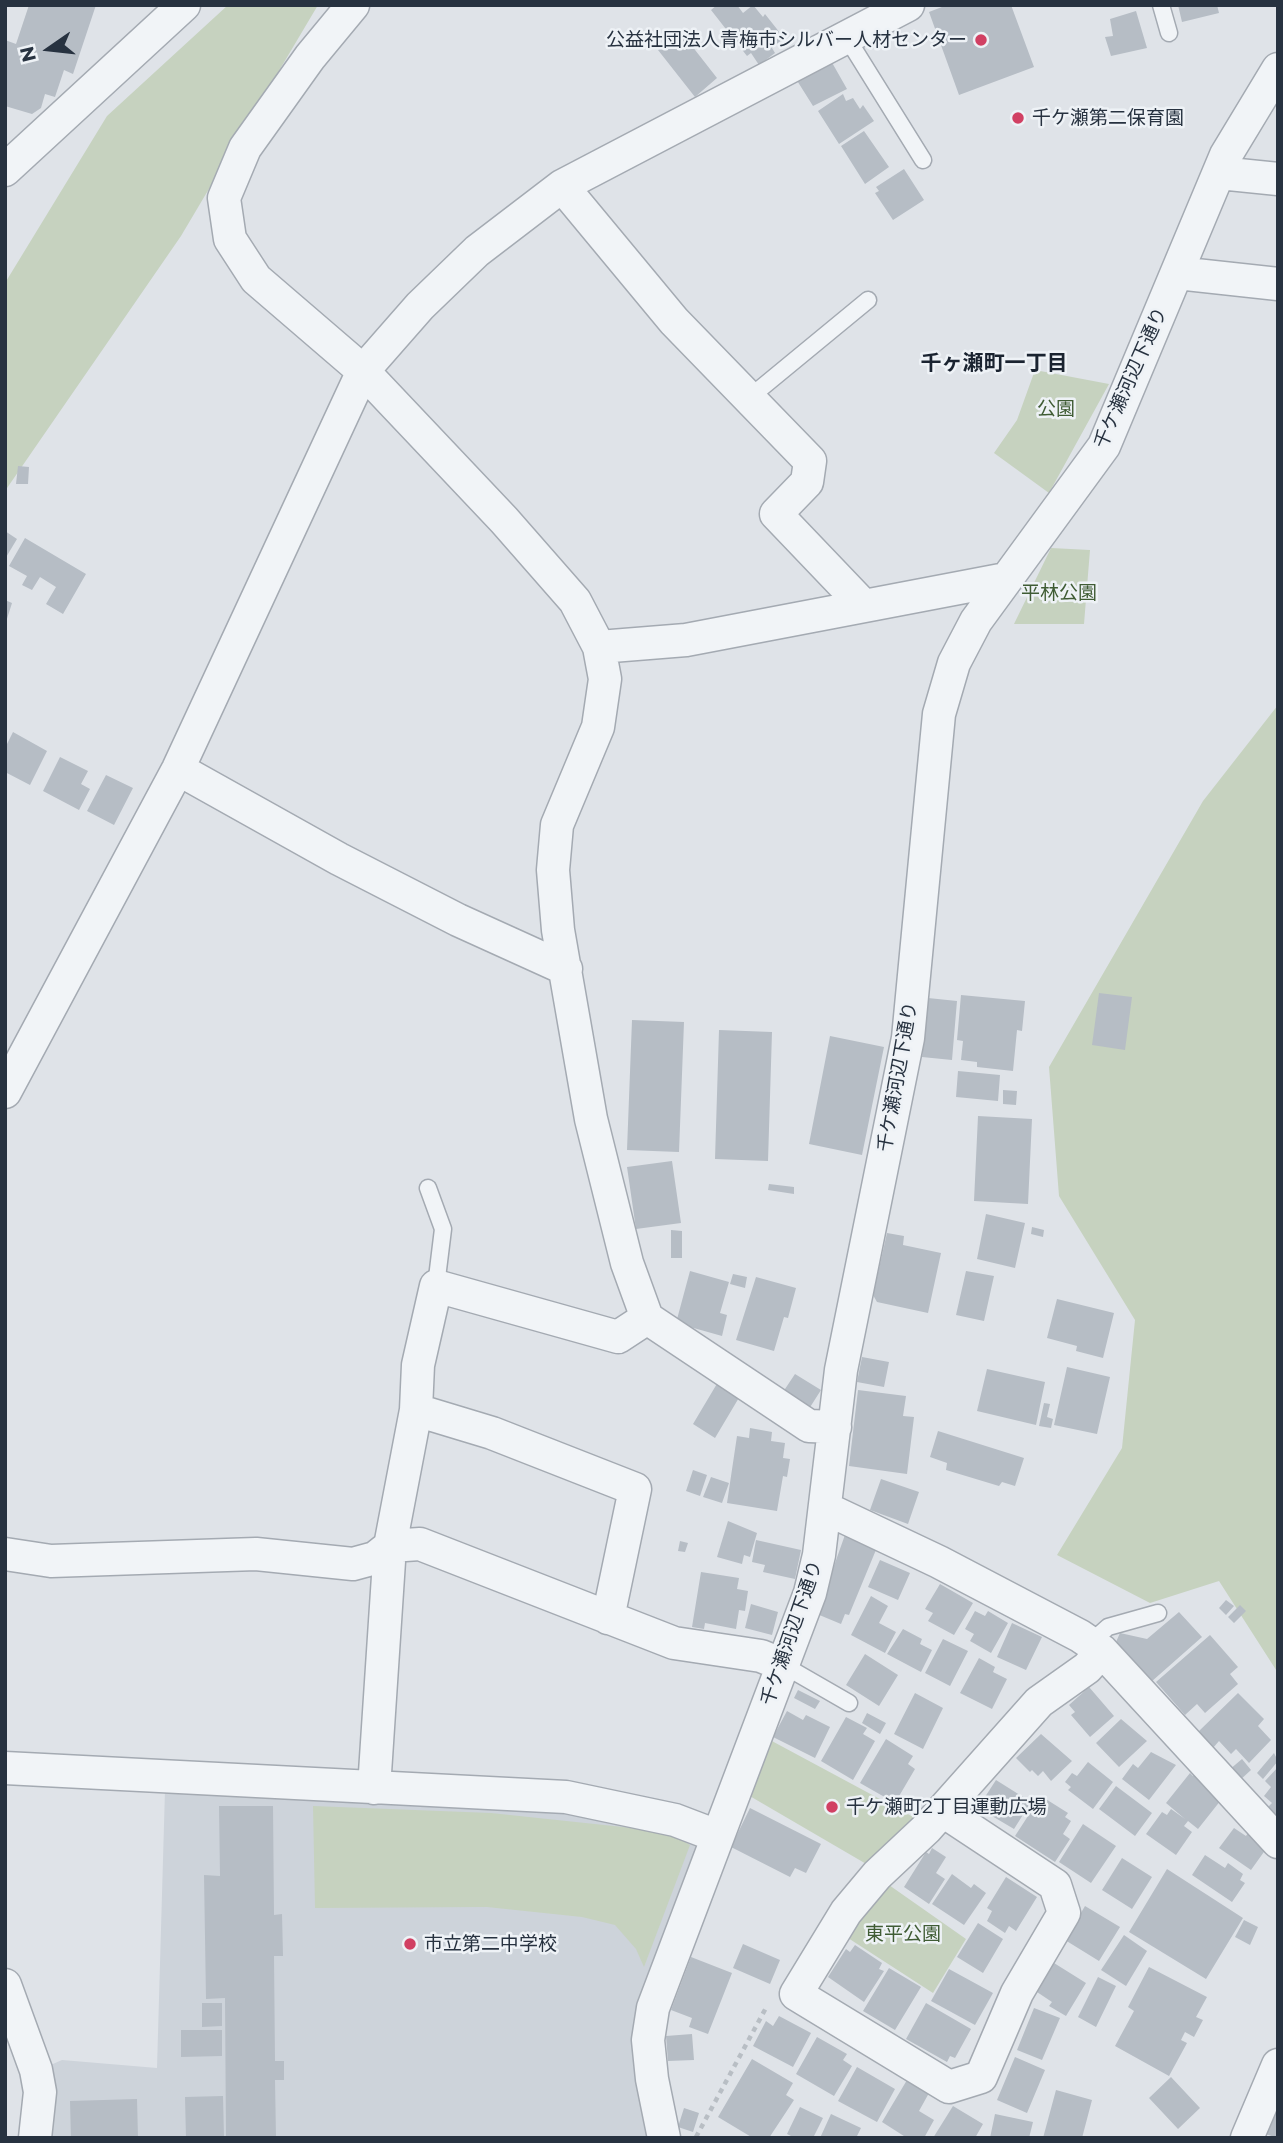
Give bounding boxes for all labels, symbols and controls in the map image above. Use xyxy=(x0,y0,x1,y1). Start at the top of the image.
north arrow xyxy=(14,14,84,84)
place label: 公益社団法人青梅市シルバー人材センター xyxy=(606,29,967,51)
marker: 公益社団法人青梅市シルバー人材センター xyxy=(973,32,989,48)
text: N xyxy=(15,44,41,64)
place label: 千ケ瀬第二保育園 xyxy=(1032,107,1184,129)
marker: 千ケ瀬第二保育園 xyxy=(1010,110,1026,126)
street label: 千ケ瀬河辺下通り xyxy=(1090,304,1172,452)
district label: 千ヶ瀬町一丁目 xyxy=(921,351,1067,377)
park label: 公園 xyxy=(1037,398,1075,420)
park label: 平林公園 xyxy=(1021,582,1097,604)
street label: 千ケ瀬河辺下通り xyxy=(874,1000,922,1154)
street label: 千ケ瀬河辺下通り xyxy=(756,1557,828,1709)
place label: 千ケ瀬町2丁目運動広場 xyxy=(846,1796,1047,1818)
marker: 千ケ瀬町2丁目運動広場 xyxy=(824,1799,840,1815)
park label: 東平公園 xyxy=(865,1923,941,1945)
place label: 市立第二中学校 xyxy=(424,1933,557,1955)
marker: 市立第二中学校 xyxy=(402,1936,418,1952)

